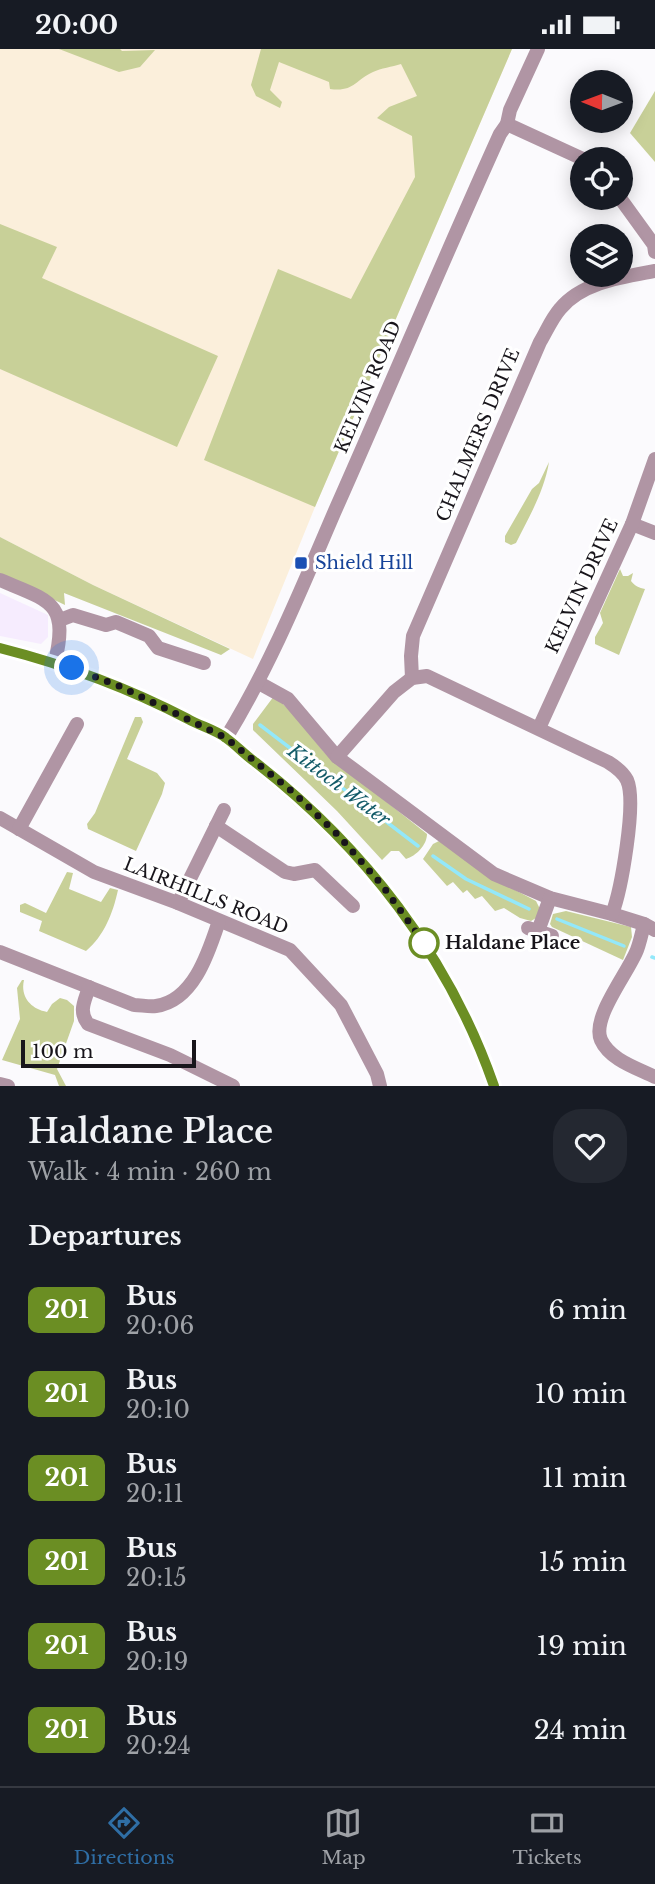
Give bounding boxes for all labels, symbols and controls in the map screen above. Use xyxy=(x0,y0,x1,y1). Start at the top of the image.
text: 20:00 xyxy=(35,9,118,41)
north arrow xyxy=(570,70,634,133)
map controls xyxy=(570,70,633,287)
button: locate xyxy=(570,147,633,210)
button: layers xyxy=(570,224,633,287)
street label: KELVIN ROAD xyxy=(330,318,406,456)
street label: CHALMERS DRIVE xyxy=(431,345,525,525)
street label: KELVIN DRIVE xyxy=(541,515,623,657)
place label: Shield Hill xyxy=(315,552,413,574)
marker: Shield Hill xyxy=(293,555,309,571)
your location xyxy=(54,650,89,685)
water label: Kittoch Water xyxy=(283,738,396,832)
street label: LAIRHILLS ROAD xyxy=(120,853,292,939)
marker: Haldane Place xyxy=(409,928,439,958)
place label: Haldane Place xyxy=(445,932,580,954)
scale bar xyxy=(21,1037,196,1069)
text: 100 m xyxy=(32,1040,93,1063)
button: heart xyxy=(553,1109,627,1183)
text: Haldane Place xyxy=(28,1111,273,1152)
text: Walk · 4 min · 260 m xyxy=(28,1158,272,1186)
text: Departures xyxy=(28,1220,182,1252)
text: Bus xyxy=(126,1280,177,1312)
text: 6 min xyxy=(548,1294,627,1326)
text: 201 xyxy=(44,1295,89,1324)
text: 20:06 xyxy=(126,1312,194,1340)
text: Bus xyxy=(126,1364,177,1396)
text: 10 min xyxy=(535,1378,627,1410)
text: 201 xyxy=(44,1379,89,1408)
text: 20:10 xyxy=(126,1396,190,1424)
text: Bus xyxy=(126,1448,177,1480)
text: 11 min xyxy=(542,1462,627,1494)
text: 201 xyxy=(44,1463,89,1492)
text: 20:11 xyxy=(126,1480,184,1508)
text: Bus xyxy=(126,1532,177,1564)
text: 15 min xyxy=(538,1546,627,1578)
text: 201 xyxy=(44,1547,89,1576)
text: 20:15 xyxy=(126,1564,186,1592)
text: Bus xyxy=(126,1616,177,1648)
text: 19 min xyxy=(537,1630,627,1662)
text: 201 xyxy=(44,1631,89,1660)
text: 20:19 xyxy=(126,1648,188,1676)
text: Bus xyxy=(126,1700,177,1732)
text: 24 min xyxy=(534,1714,627,1746)
text: 201 xyxy=(44,1715,89,1744)
text: 20:24 xyxy=(126,1732,191,1760)
tab: Directions xyxy=(73,1804,174,1869)
tab: Map xyxy=(321,1804,366,1869)
tab: Tickets xyxy=(513,1804,582,1869)

